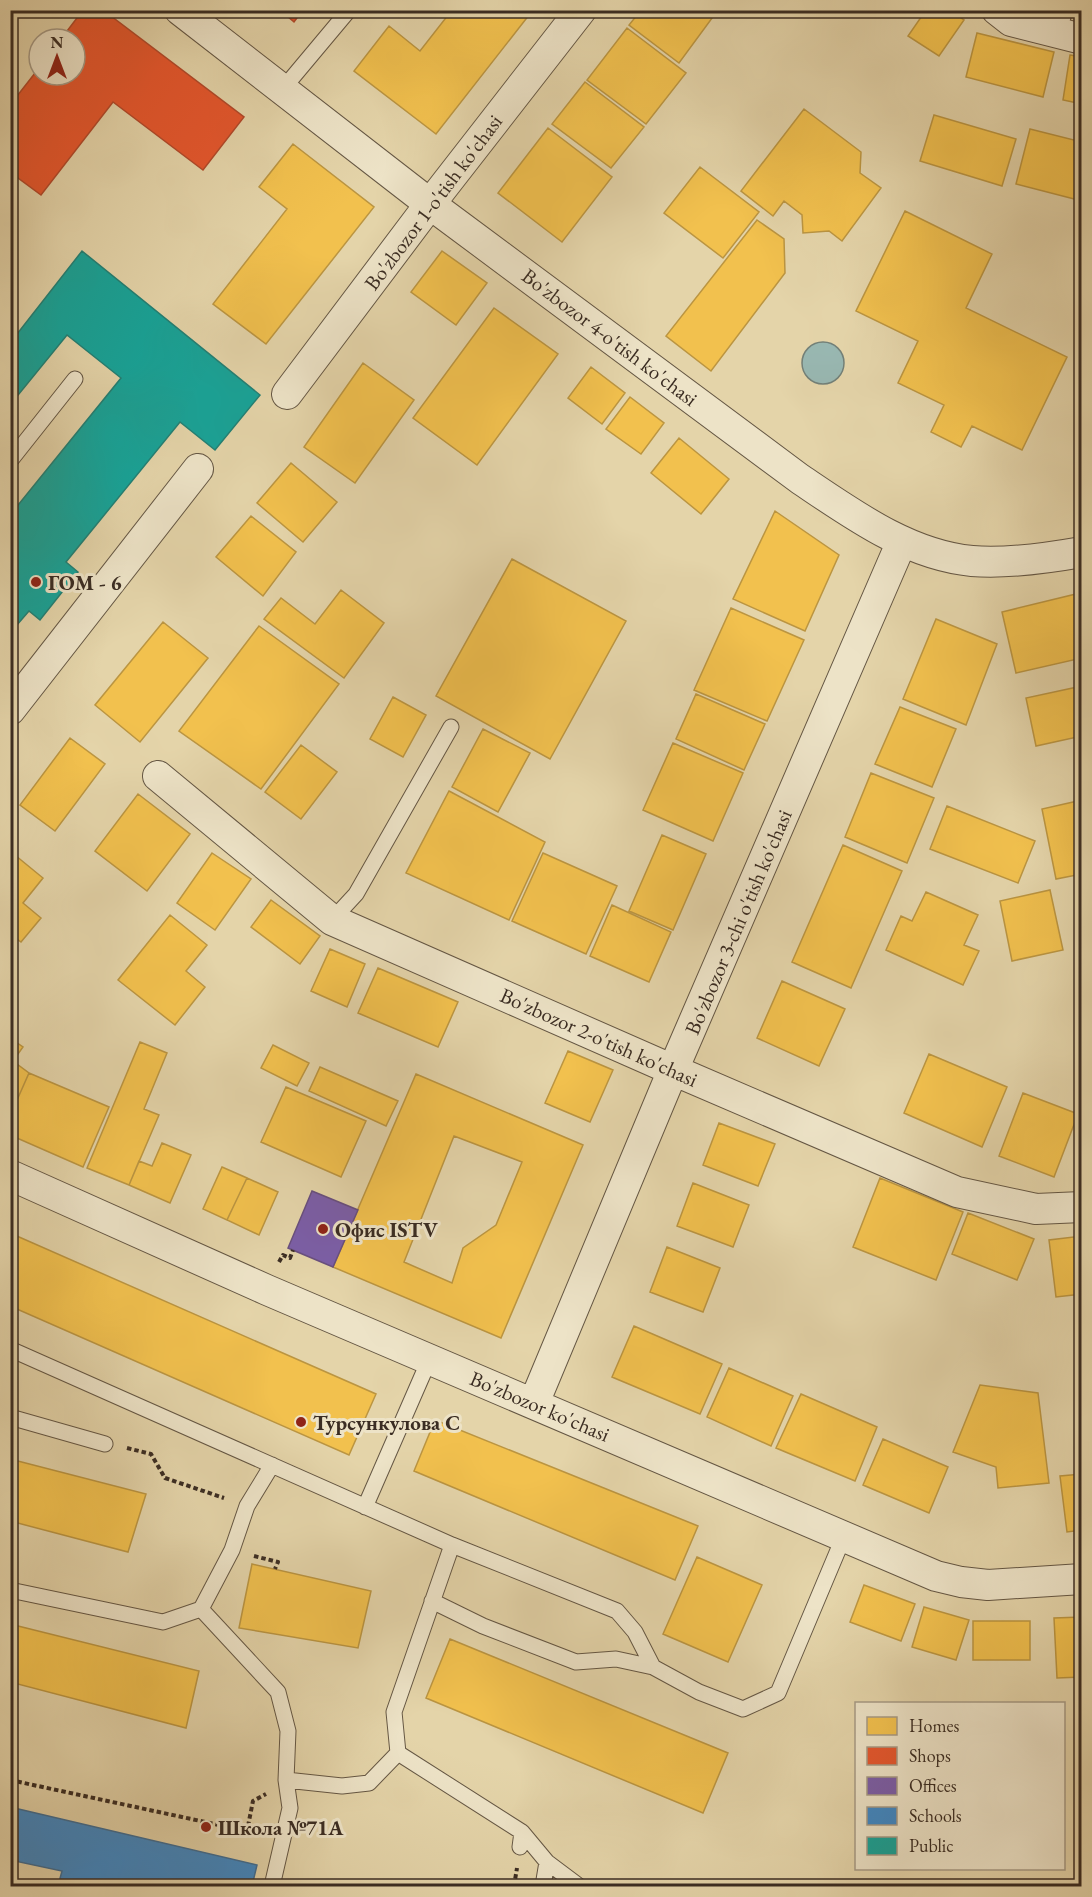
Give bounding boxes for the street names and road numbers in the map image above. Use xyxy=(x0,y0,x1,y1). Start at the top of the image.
street label: Bo'zbozor 1-o'tish ko'chasi xyxy=(358,109,508,295)
street label: Bo'zbozor 4-o'tish ko'chasi xyxy=(517,262,703,412)
street label: Bo'zbozor 3-chi o'tish ko'chasi xyxy=(678,805,798,1039)
street label: Bo'zbozor 2-o'tish ko'chasi xyxy=(496,981,702,1093)
street label: Bo'zbozor ko'chasi xyxy=(466,1364,614,1448)

